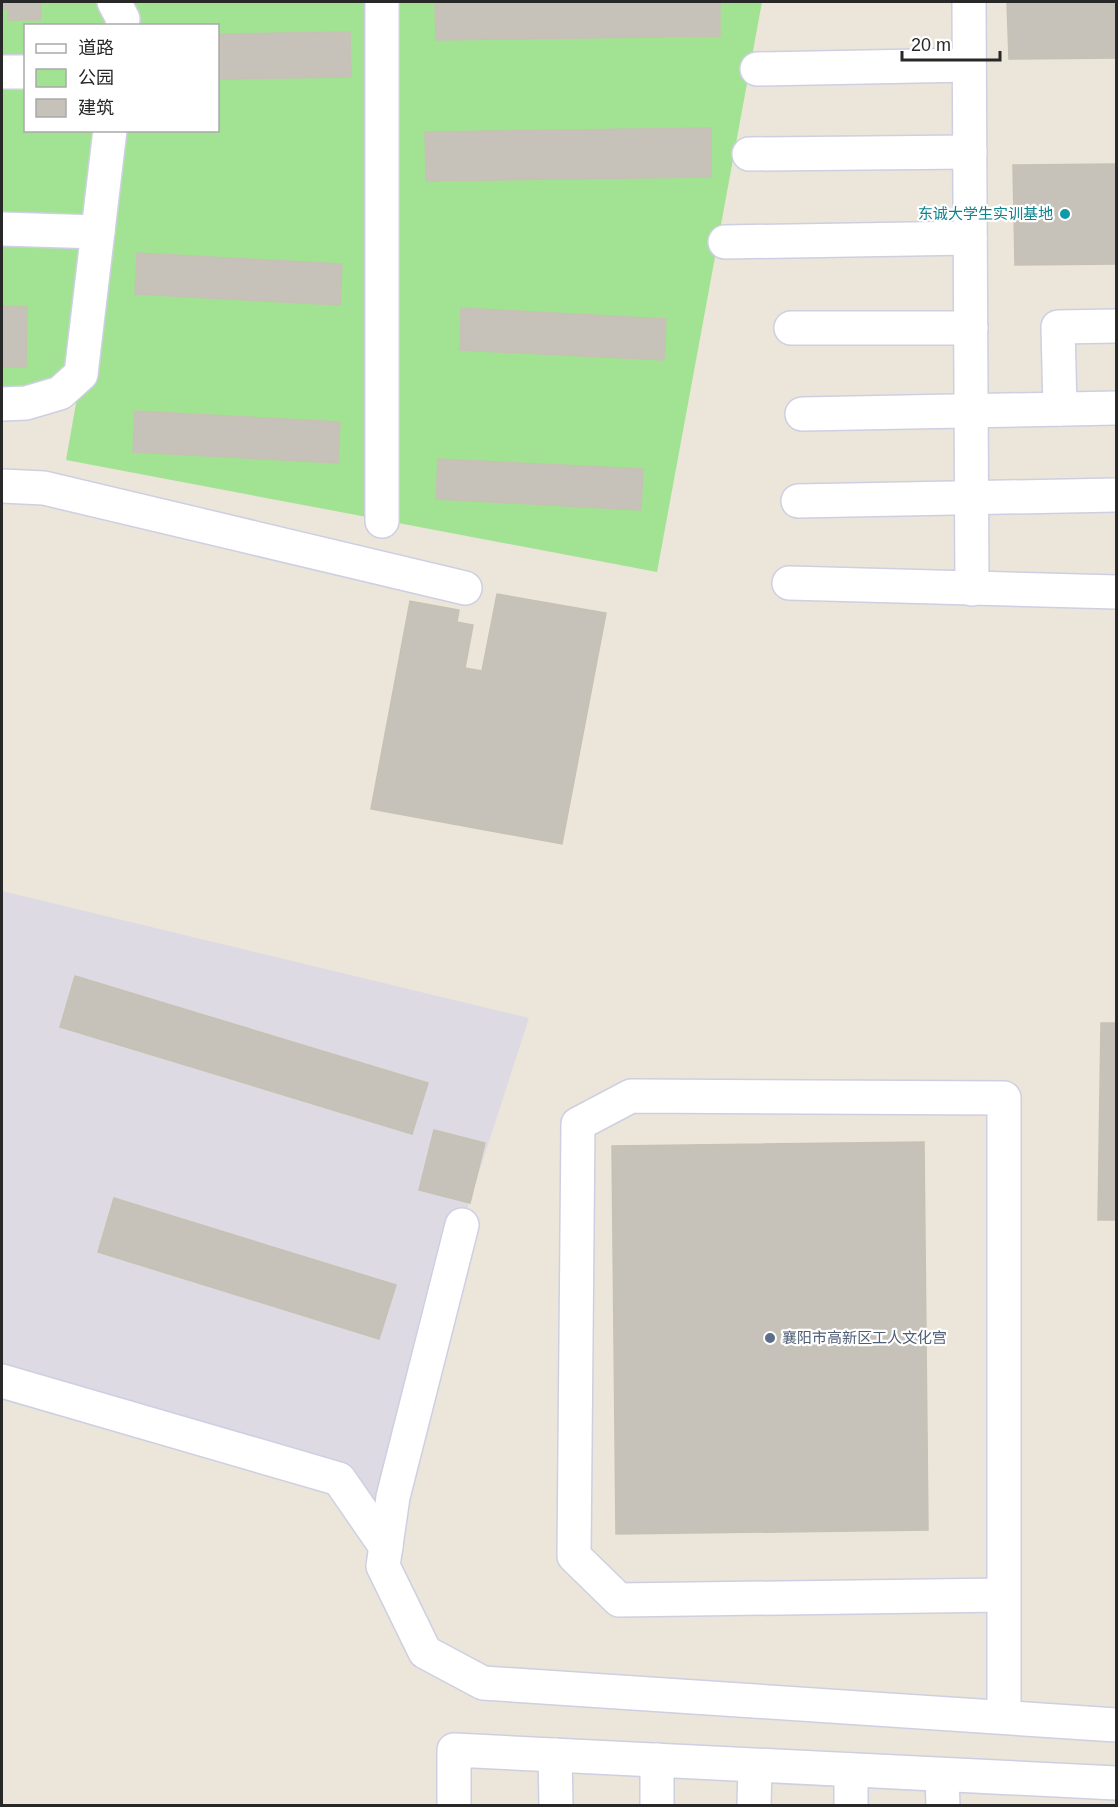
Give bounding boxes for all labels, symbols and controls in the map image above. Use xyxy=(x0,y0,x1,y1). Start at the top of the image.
legend xyxy=(24,24,219,132)
scale bar xyxy=(902,24,1000,62)
text: 20 m xyxy=(911,35,951,55)
text: 道路 xyxy=(78,38,114,58)
text: 公园 xyxy=(78,68,114,88)
text: 建筑 xyxy=(78,98,114,118)
place label: 东诚大学生实训基地 xyxy=(918,205,1053,222)
marker: 东诚大学生实训基地 xyxy=(1058,207,1072,221)
place label: 襄阳市高新区工人文化宫 xyxy=(782,1329,947,1346)
marker: 襄阳市高新区工人文化宫 xyxy=(763,1331,777,1345)

